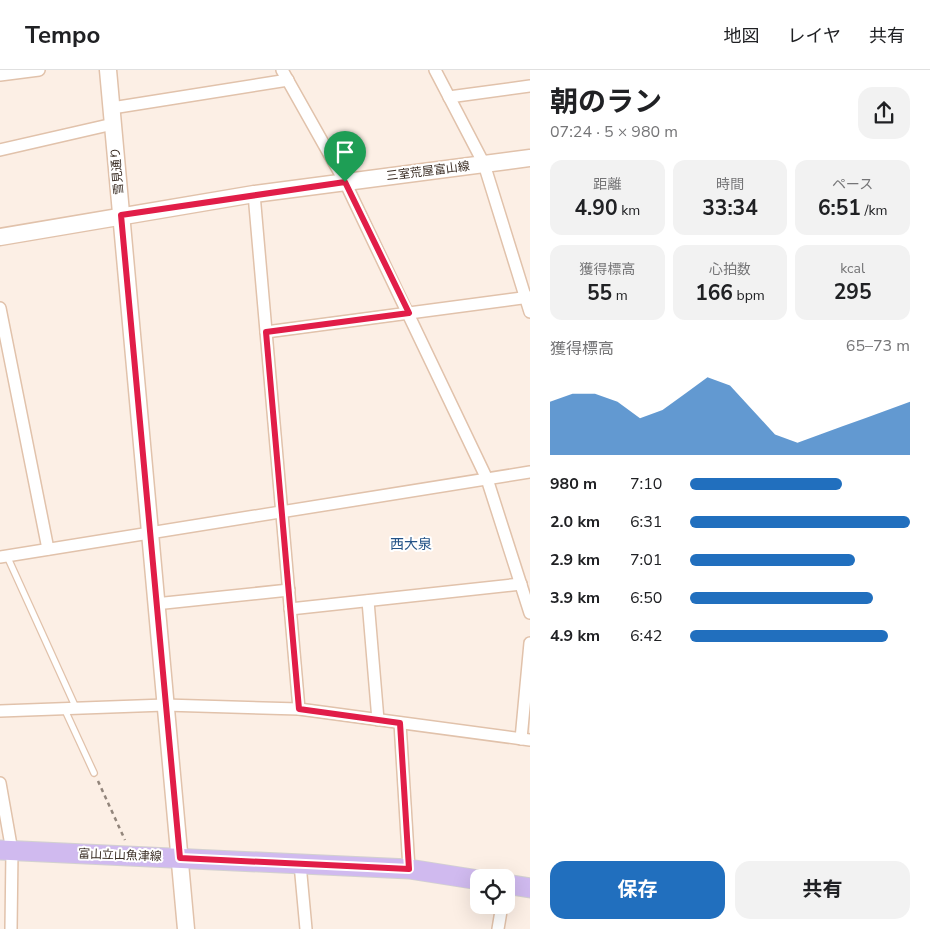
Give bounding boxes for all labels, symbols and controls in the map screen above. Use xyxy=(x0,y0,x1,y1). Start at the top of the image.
text: Tempo xyxy=(25,19,100,51)
text: 地図 xyxy=(724,24,760,48)
text: レイヤ xyxy=(788,24,841,48)
text: 共有 xyxy=(869,24,905,48)
text: 朝のラン xyxy=(550,83,662,121)
button: share xyxy=(858,87,910,139)
text: 07:24 · 5 × 980 m xyxy=(550,121,678,143)
pin xyxy=(324,131,366,182)
icon: arrive xyxy=(331,138,359,166)
street label: 雪見通り xyxy=(107,146,127,196)
street label: 三室荒屋富山線 xyxy=(385,158,471,184)
text: 距離 xyxy=(593,175,621,194)
text: 時間 xyxy=(716,175,744,194)
text: ペース xyxy=(832,175,873,194)
text: 4.90 xyxy=(575,194,618,222)
text: 33:34 xyxy=(702,194,758,222)
text: 6:51 xyxy=(818,194,861,222)
text: km xyxy=(618,201,640,220)
text: /km xyxy=(861,201,887,220)
text: kcal xyxy=(840,259,865,278)
text: 獲得標高 xyxy=(579,260,635,279)
text: 心拍数 xyxy=(709,260,751,279)
text: 295 xyxy=(834,278,872,306)
text: 55 xyxy=(587,279,612,307)
text: 166 xyxy=(695,279,733,307)
text: m xyxy=(612,286,628,305)
text: bpm xyxy=(733,286,765,305)
text: 65–73 m xyxy=(846,335,910,357)
text: 獲得標高 xyxy=(550,338,614,360)
text: 980 m xyxy=(550,473,597,495)
text: 7:10 xyxy=(630,473,662,495)
text: 2.0 km xyxy=(550,511,600,533)
text: 6:31 xyxy=(630,511,662,533)
district label: 西大泉 xyxy=(390,535,432,554)
text: 2.9 km xyxy=(550,549,600,571)
text: 7:01 xyxy=(630,549,662,571)
text: 3.9 km xyxy=(550,587,600,609)
text: 6:50 xyxy=(630,587,662,609)
text: 4.9 km xyxy=(550,625,600,647)
text: 6:42 xyxy=(630,625,662,647)
street label: 富山立山魚津線 xyxy=(78,846,162,864)
button: 保存 xyxy=(550,861,725,919)
button: 共有 xyxy=(735,861,910,919)
map controls xyxy=(470,869,515,914)
button: locate xyxy=(470,869,515,914)

